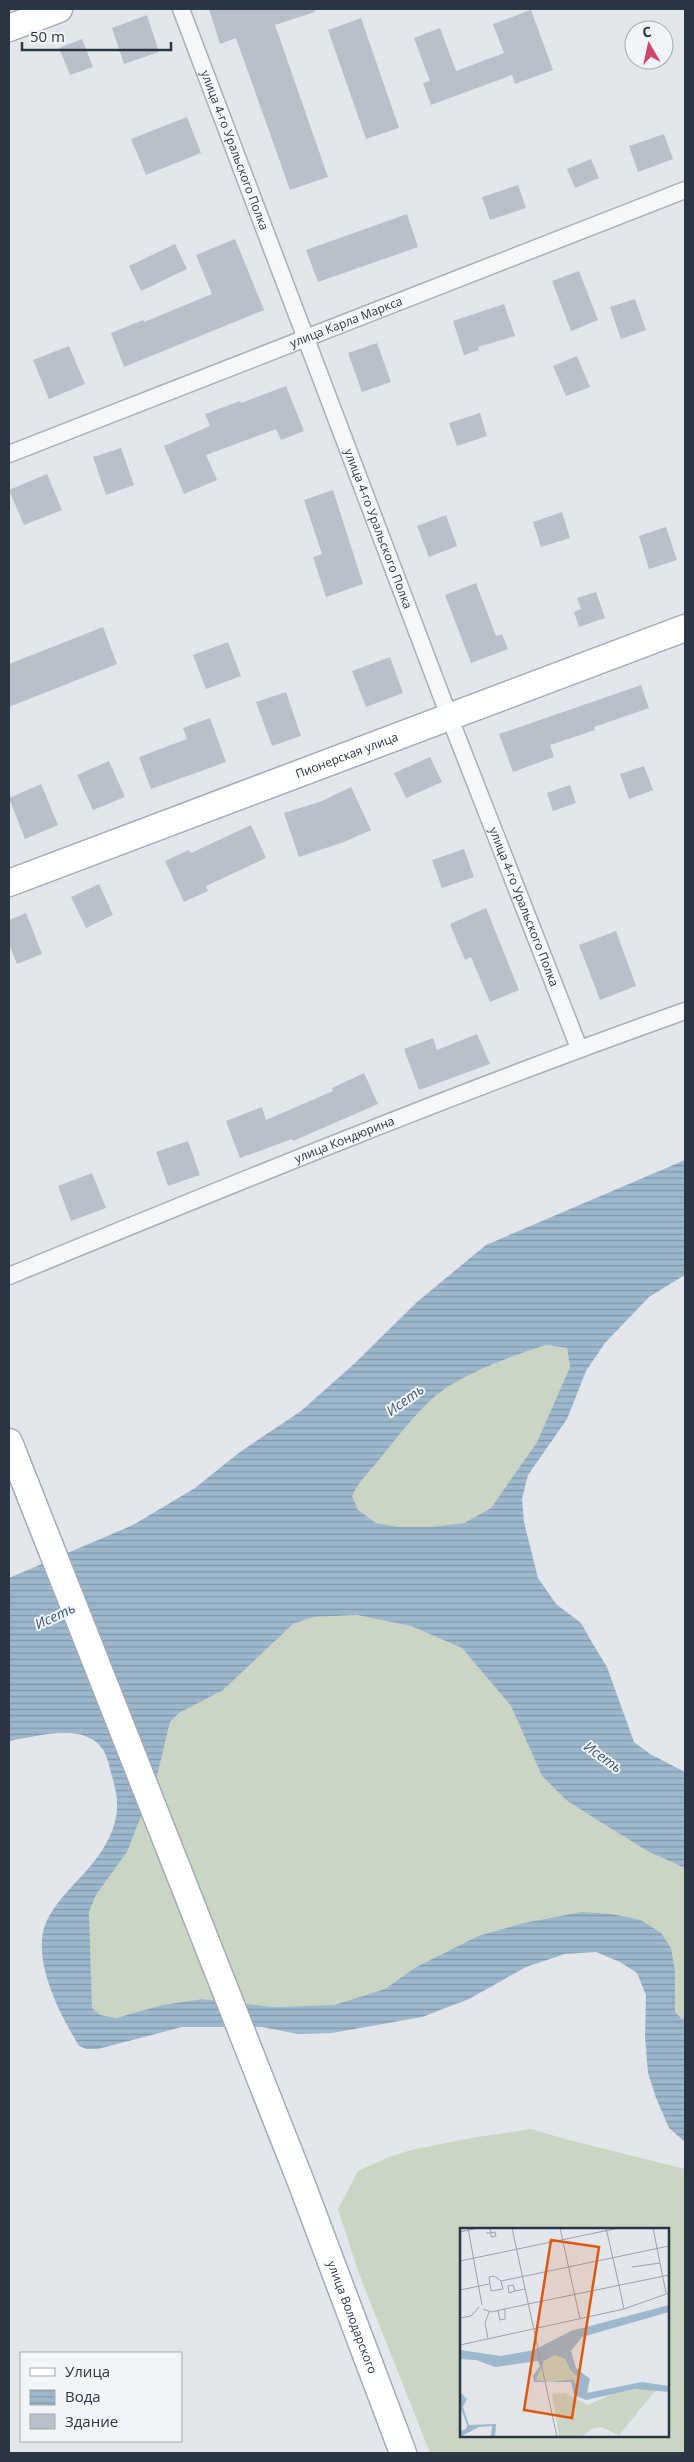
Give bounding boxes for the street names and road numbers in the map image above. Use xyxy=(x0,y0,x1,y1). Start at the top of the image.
street label: улица 4-го Уральского Полка xyxy=(197,68,273,232)
street label: улица Карла Маркса xyxy=(287,292,405,351)
street label: улица 4-го Уральского Полка xyxy=(340,446,417,611)
street label: Пионерская улица xyxy=(293,728,400,782)
street label: улица 4-го Уральского Полка xyxy=(485,824,563,989)
street label: улица Кондюрина xyxy=(292,1112,397,1167)
street label: улица Володарского xyxy=(323,2258,381,2376)

